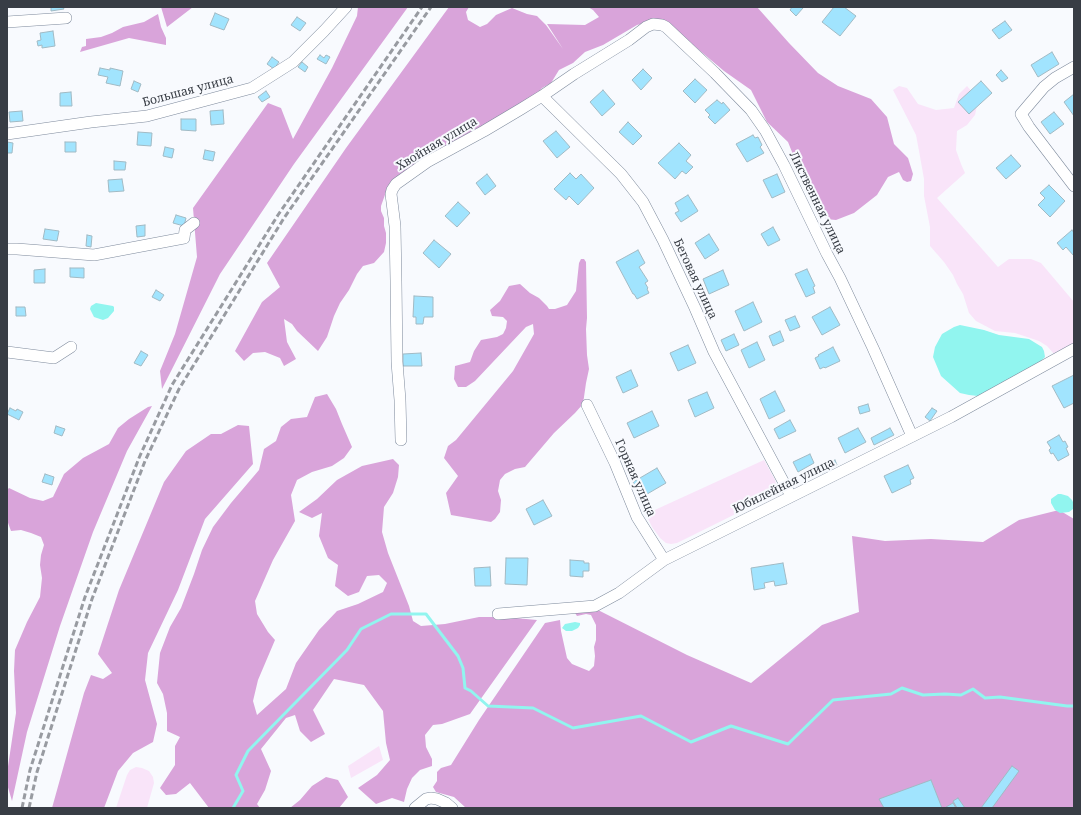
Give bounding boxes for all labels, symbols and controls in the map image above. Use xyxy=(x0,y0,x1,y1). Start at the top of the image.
street label: Большая улица xyxy=(141,72,235,110)
street label: Хвойная улица xyxy=(394,114,480,174)
street label: Лиственная улица xyxy=(786,149,848,257)
street label: Беговая улица xyxy=(670,236,720,322)
street label: Горная улица xyxy=(611,437,659,519)
street label: Юбилейная улица xyxy=(731,455,837,517)

